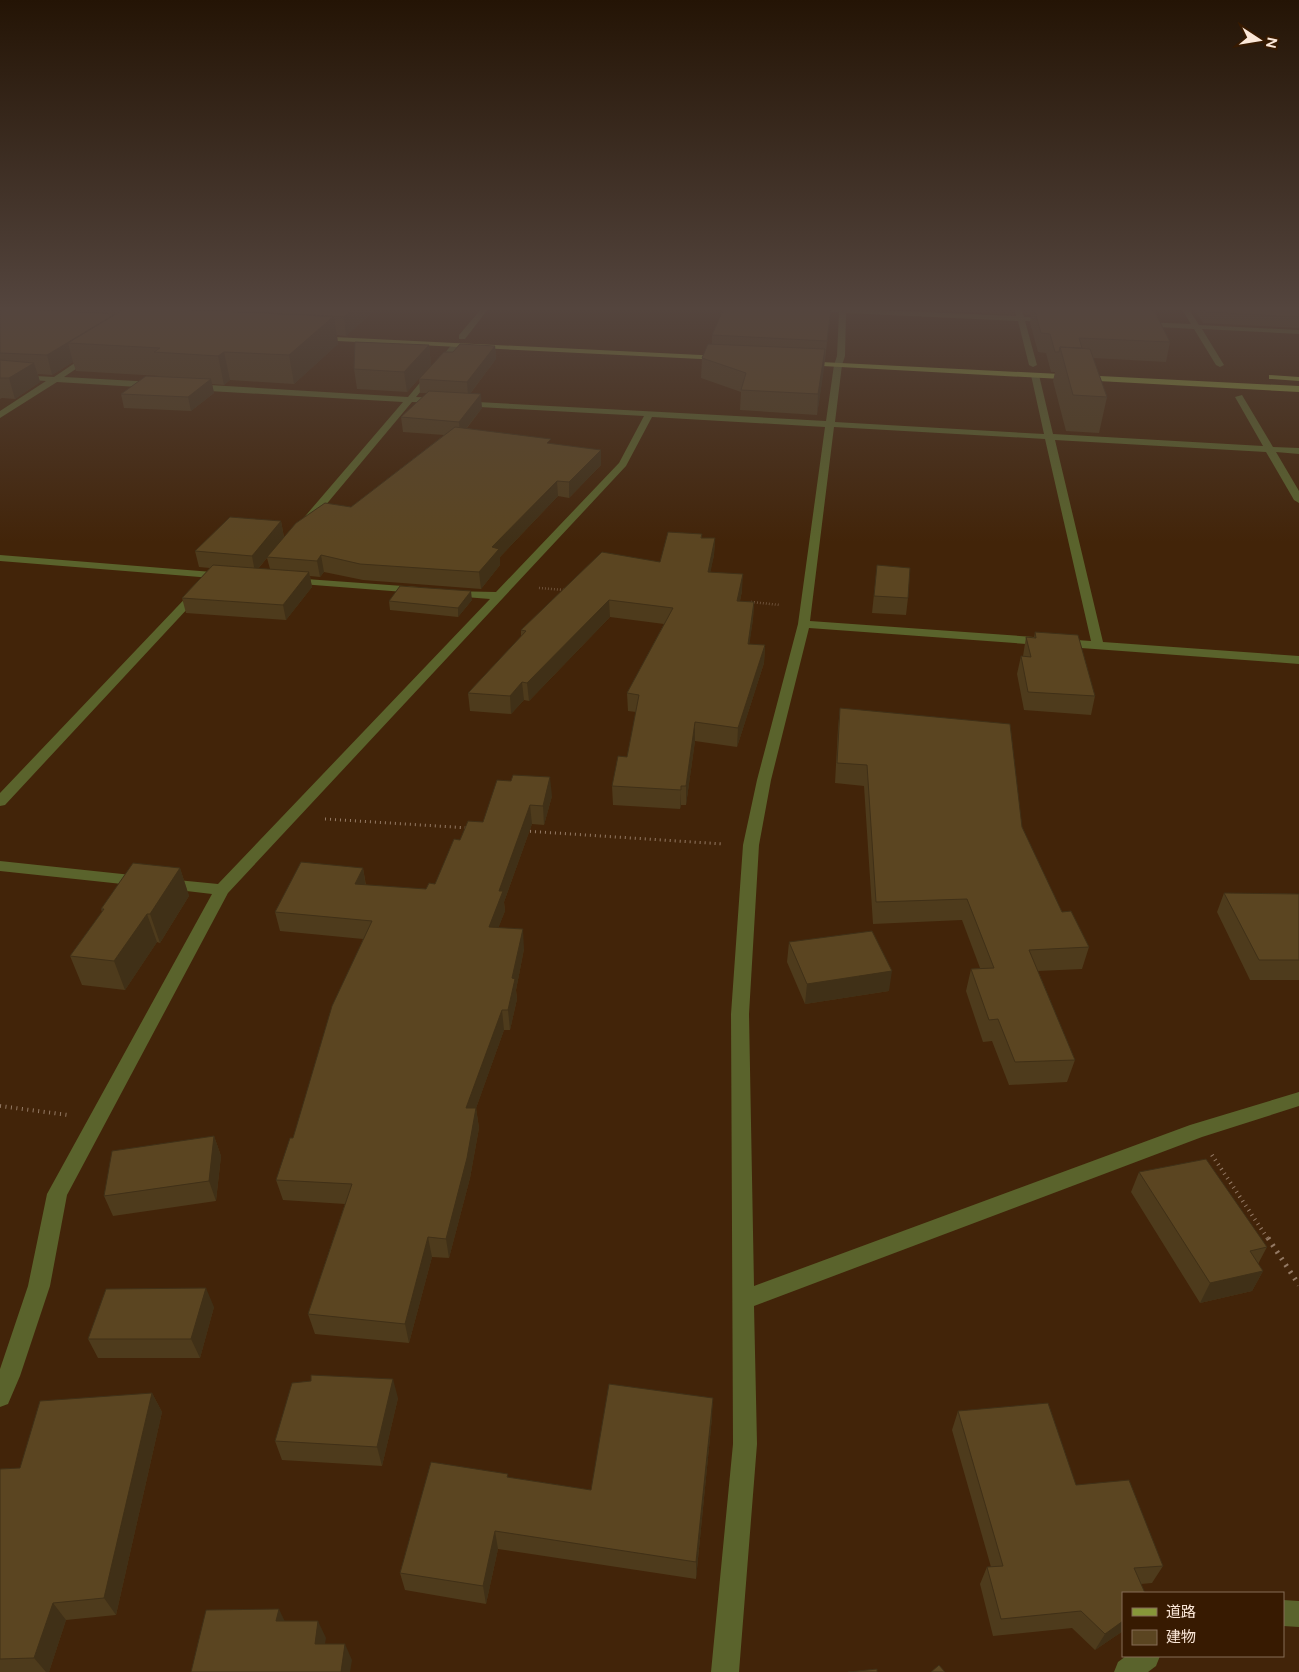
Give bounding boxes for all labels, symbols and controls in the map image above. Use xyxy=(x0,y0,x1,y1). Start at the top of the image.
north arrow xyxy=(1234,15,1284,65)
text: N xyxy=(1262,36,1281,50)
legend xyxy=(1122,1592,1284,1657)
text: 道路 xyxy=(1166,1603,1196,1621)
text: 建物 xyxy=(1166,1628,1196,1646)

